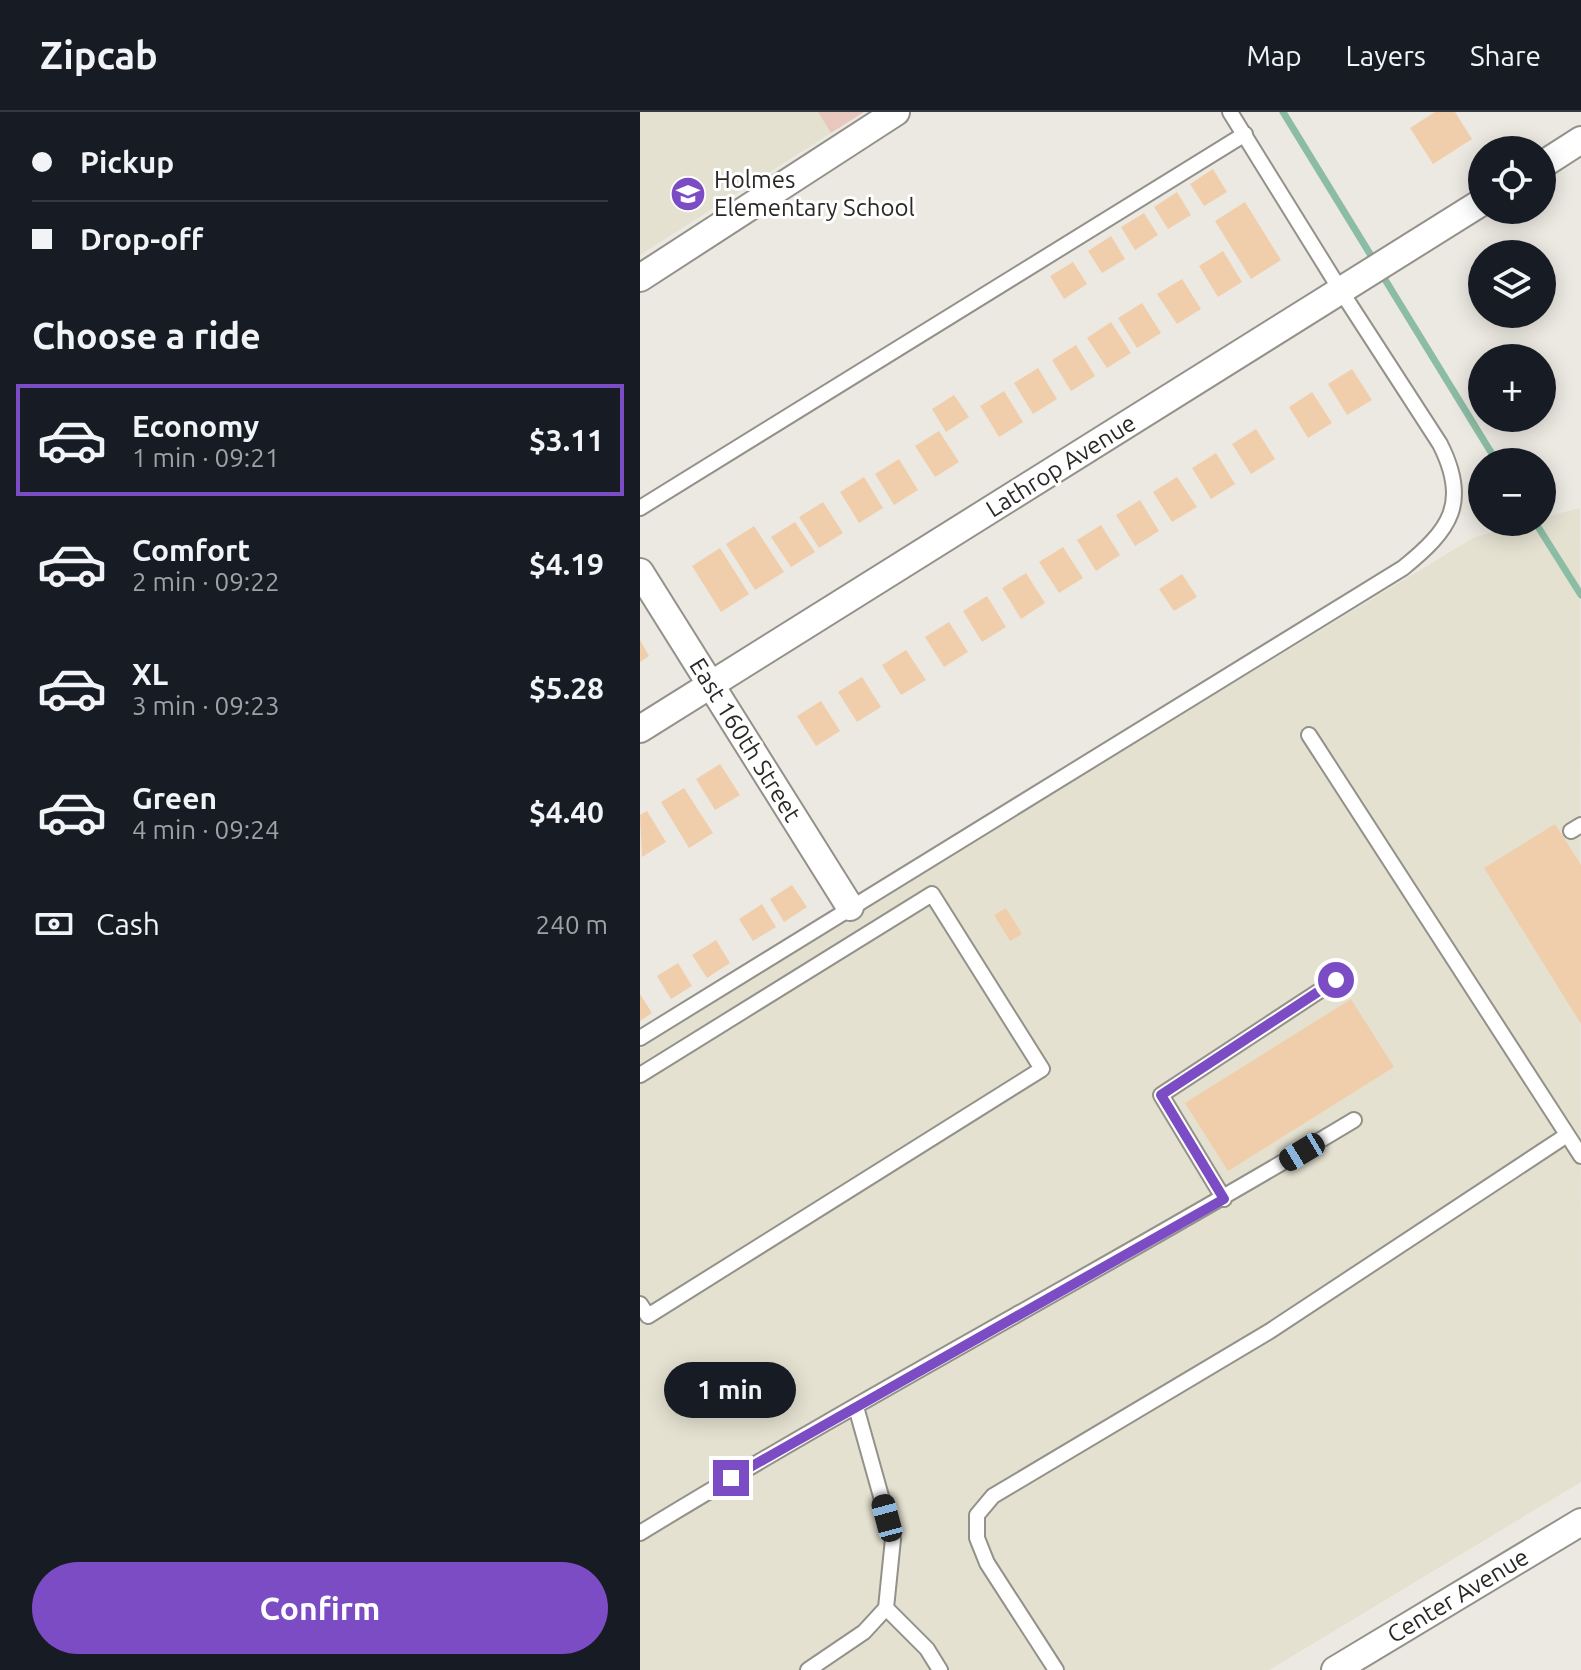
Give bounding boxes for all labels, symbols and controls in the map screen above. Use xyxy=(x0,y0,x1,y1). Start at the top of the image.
text: Zipcab xyxy=(40,34,158,76)
text: Map xyxy=(1246,40,1302,71)
text: Layers xyxy=(1346,40,1426,71)
text: Share xyxy=(1470,40,1541,71)
map controls xyxy=(1468,136,1556,536)
button: locate xyxy=(1468,136,1556,224)
text: Pickup xyxy=(80,145,174,179)
place label: Holmes Elementary School xyxy=(714,166,915,221)
school or university icon: Holmes Elementary School xyxy=(669,175,707,213)
text: Drop-off xyxy=(80,222,203,256)
button: layers xyxy=(1468,240,1556,328)
text: Choose a ride xyxy=(32,315,261,356)
button: + xyxy=(1468,344,1556,432)
icon: car xyxy=(36,404,108,476)
text: Economy xyxy=(132,409,259,443)
street label: Lathrop Avenue xyxy=(981,409,1140,522)
text: $3.11 xyxy=(529,423,604,457)
text: 1 min · 09:21 xyxy=(132,443,280,472)
button: − xyxy=(1468,448,1556,536)
icon: car xyxy=(36,528,108,600)
text: Comfort xyxy=(132,533,250,567)
text: $4.19 xyxy=(529,547,604,581)
text: 2 min · 09:22 xyxy=(132,567,280,596)
icon: car xyxy=(36,652,108,724)
street label: East 160th Street xyxy=(684,653,807,827)
text: XL xyxy=(132,657,168,691)
text: $5.28 xyxy=(529,671,604,705)
text: 3 min · 09:23 xyxy=(132,691,280,720)
icon: car xyxy=(36,776,108,848)
text: Green xyxy=(132,781,217,815)
text: $4.40 xyxy=(529,795,604,829)
text: 4 min · 09:24 xyxy=(132,815,280,844)
icon: cash xyxy=(32,902,76,946)
text: Cash xyxy=(96,907,160,941)
text: 240 m xyxy=(536,910,608,939)
route start xyxy=(1318,962,1354,998)
car xyxy=(1275,1129,1329,1175)
callout: 1 min xyxy=(665,1362,797,1418)
text: 1 min xyxy=(697,1375,763,1404)
route end xyxy=(713,1460,749,1496)
car xyxy=(869,1492,905,1544)
street label: Center Avenue xyxy=(1382,1543,1533,1648)
button: Confirm xyxy=(32,1562,608,1654)

